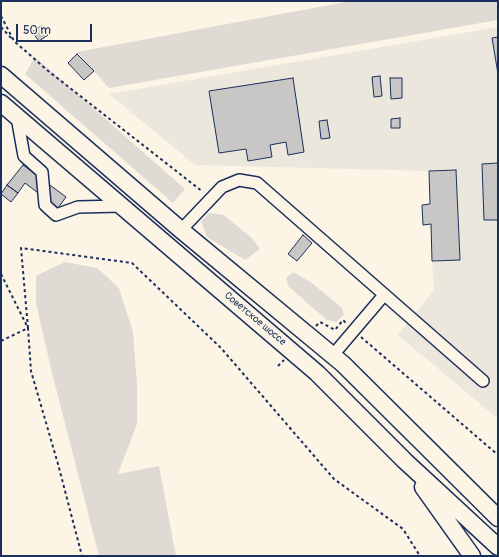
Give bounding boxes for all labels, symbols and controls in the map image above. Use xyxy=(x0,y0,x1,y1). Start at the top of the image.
scale bar xyxy=(18,16,94,42)
text: 50 m xyxy=(23,23,51,38)
street label: Советское шоссе xyxy=(222,290,288,348)

